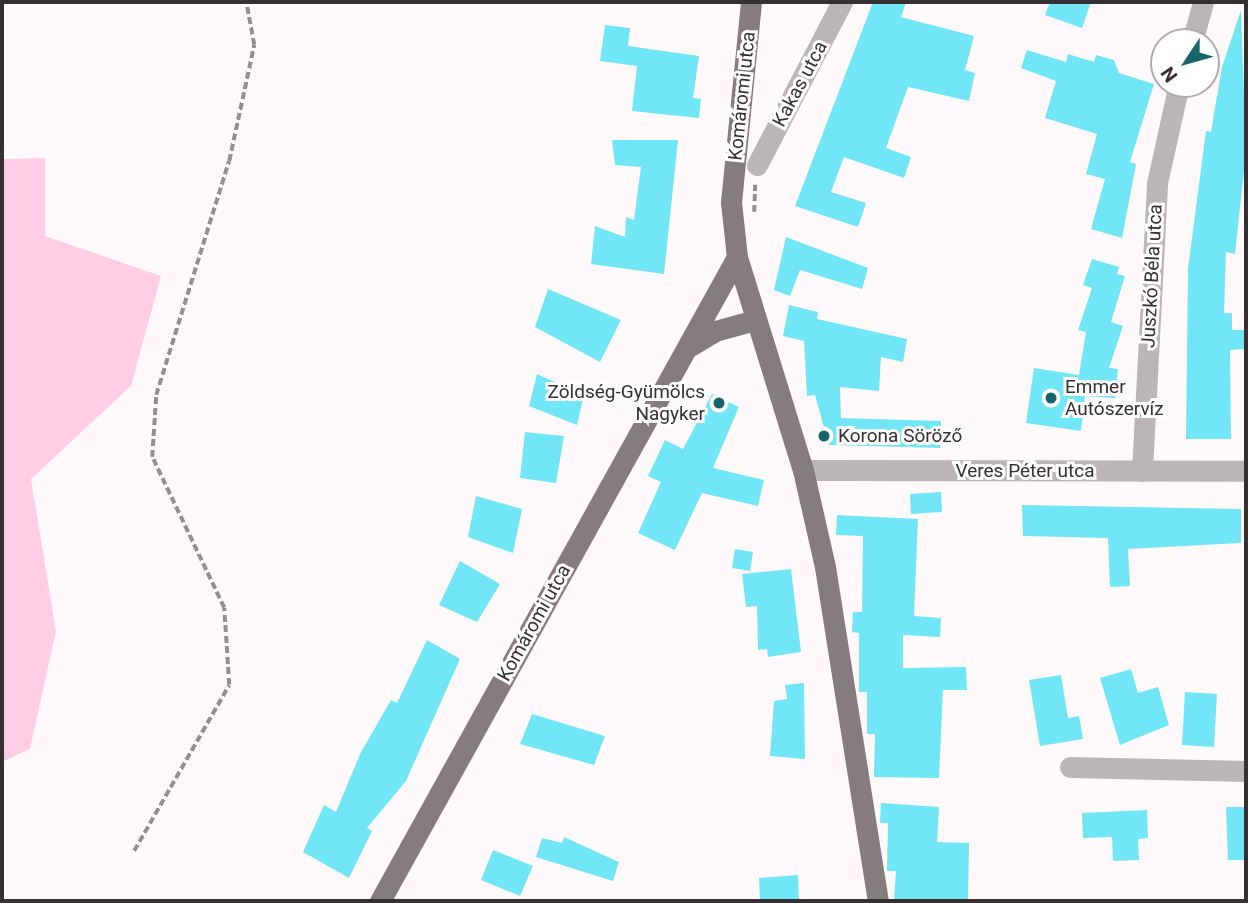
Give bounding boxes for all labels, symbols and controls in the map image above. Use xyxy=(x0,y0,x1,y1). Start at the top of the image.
north arrow xyxy=(1150,28,1220,98)
street label: Komáromi utca xyxy=(724,30,760,162)
street label: Kakas utca xyxy=(768,37,832,131)
text: N xyxy=(1156,62,1182,87)
street label: Juszkó Béla utca xyxy=(1137,204,1167,348)
place label: Emmer Autószervíz xyxy=(1065,376,1164,420)
place label: Zöldség-Gyümölcs Nagyker xyxy=(548,381,705,425)
marker: Emmer Autószervíz xyxy=(1043,390,1059,406)
marker: Zöldség-Gyümölcs Nagyker xyxy=(711,395,727,411)
place label: Korona Söröző xyxy=(838,425,962,447)
marker: Korona Söröző xyxy=(816,428,832,444)
street label: Veres Péter utca xyxy=(956,460,1094,482)
street label: Komáromi utca xyxy=(493,561,575,685)

